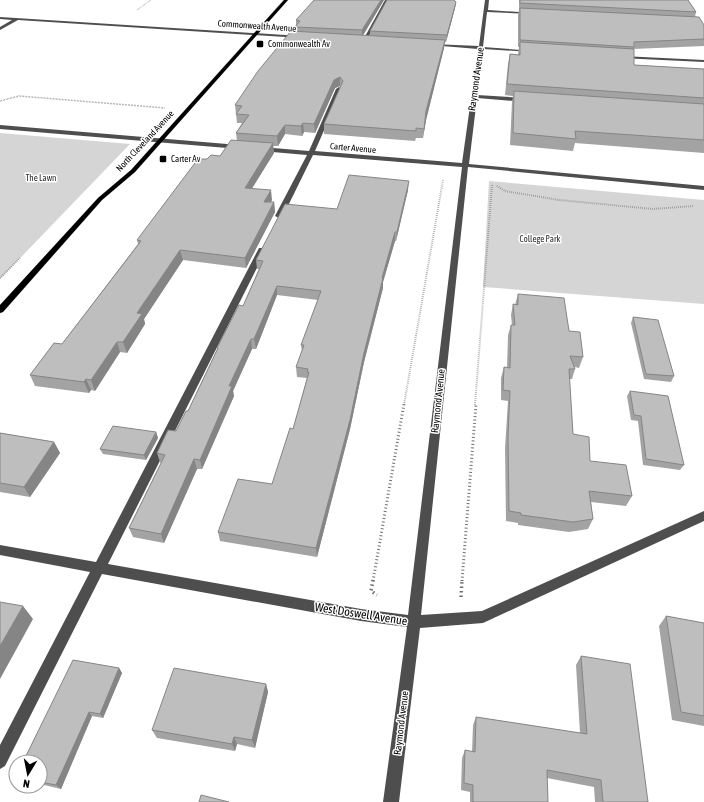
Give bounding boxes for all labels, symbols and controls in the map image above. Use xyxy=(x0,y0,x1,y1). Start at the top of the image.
street label: Commonwealth Avenue xyxy=(217,18,297,34)
marker: Commonwealth Av xyxy=(255,39,265,49)
place label: Commonwealth Av xyxy=(268,39,330,49)
street label: Raymond Avenue xyxy=(466,46,486,112)
street label: North Cleveland Avenue xyxy=(114,108,176,174)
street label: Carter Avenue xyxy=(330,141,376,155)
marker: Carter Av xyxy=(158,154,168,164)
place label: Carter Av xyxy=(171,154,201,164)
park label: The Lawn xyxy=(26,173,56,183)
park label: College Park xyxy=(519,234,561,244)
street label: Raymond Avenue xyxy=(429,368,447,434)
street label: West Doswell Avenue xyxy=(314,600,408,628)
street label: Raymond Avenue xyxy=(392,690,410,756)
north arrow xyxy=(8,754,48,794)
text: N xyxy=(22,777,31,790)

